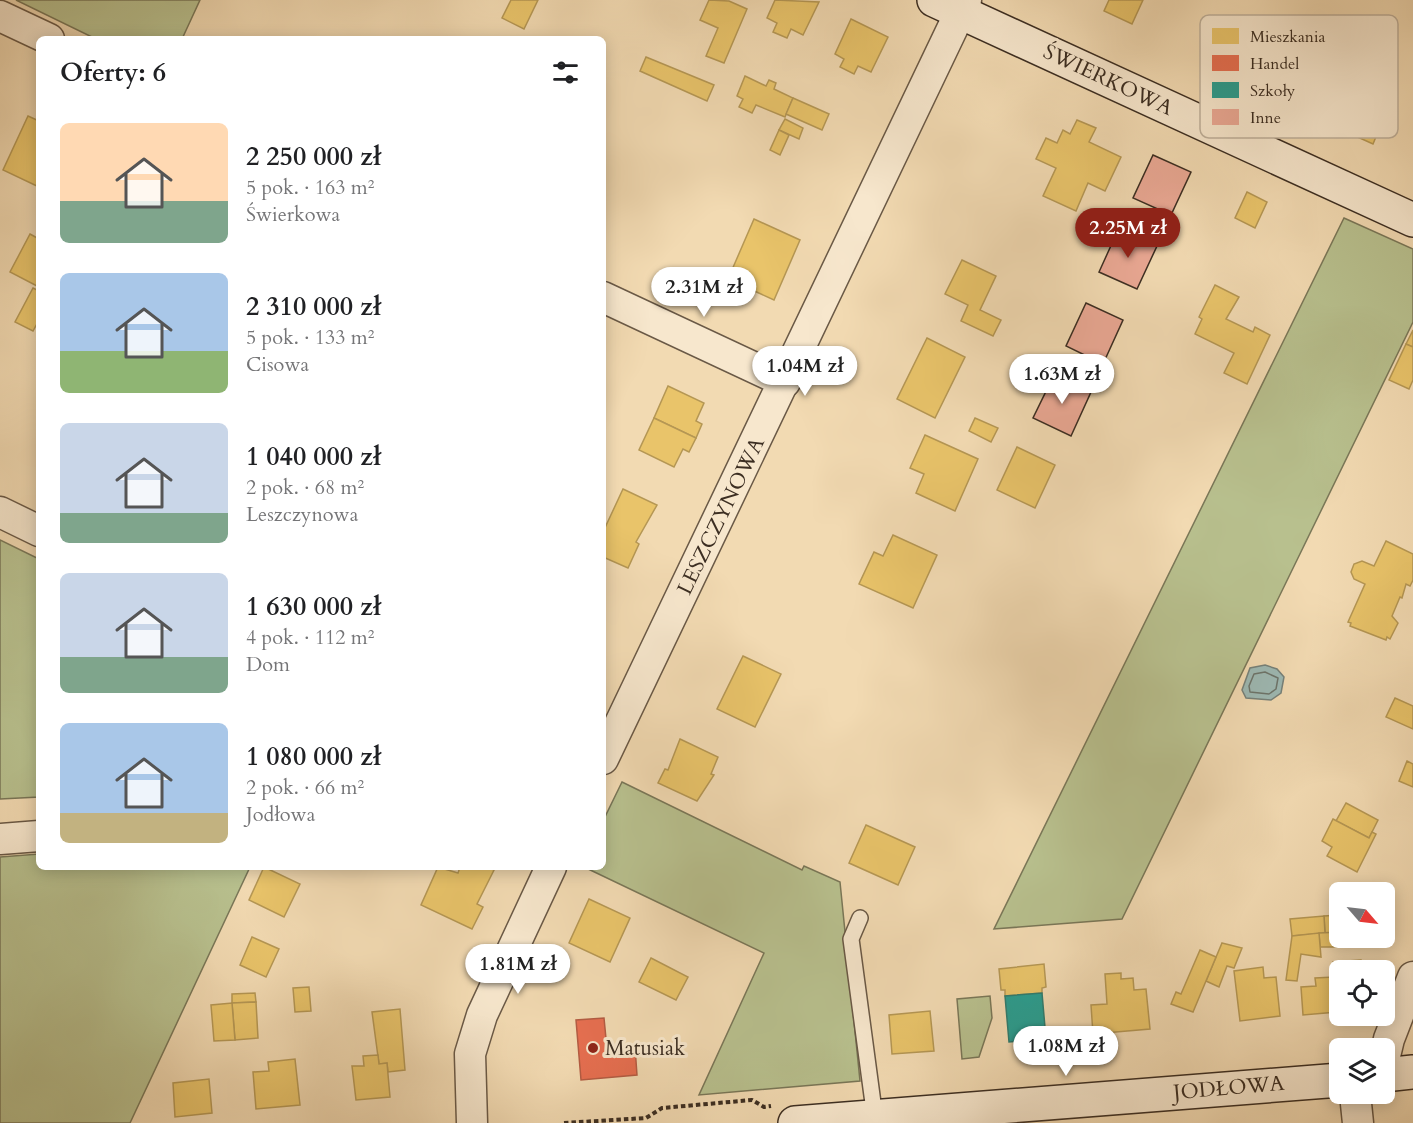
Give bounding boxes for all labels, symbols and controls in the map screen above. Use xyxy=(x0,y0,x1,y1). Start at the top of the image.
legend xyxy=(1200,15,1398,138)
text: Mieszkania xyxy=(1250,26,1325,48)
street label: ŚWIERKOWA xyxy=(1038,36,1178,123)
text: Handel xyxy=(1250,53,1299,75)
text: Oferty: 6 xyxy=(60,55,166,90)
icon: filters xyxy=(549,56,582,89)
text: Szkoły xyxy=(1250,80,1296,102)
text: Inne xyxy=(1250,107,1281,129)
text: 2 250 000 zł xyxy=(246,139,381,174)
icon: home xyxy=(108,147,180,219)
text: 5 pok. · 163 m² xyxy=(246,174,374,201)
text: Świerkowa xyxy=(246,201,340,228)
pin: 2.25M zł xyxy=(1066,208,1190,259)
text: 2.25M zł xyxy=(1089,214,1167,241)
pin: 2.31M zł xyxy=(642,267,766,318)
text: 2.31M zł xyxy=(665,273,743,300)
text: 2 310 000 zł xyxy=(246,289,381,324)
icon: home xyxy=(108,297,180,369)
text: 5 pok. · 133 m² xyxy=(246,324,374,351)
pin: 1.04M zł xyxy=(743,346,867,397)
text: Cisowa xyxy=(246,351,309,378)
text: 1.04M zł xyxy=(766,352,844,379)
pin: 1.63M zł xyxy=(1000,354,1124,405)
text: 1.63M zł xyxy=(1023,360,1101,387)
street label: LESZCZYNOWA xyxy=(670,432,772,600)
text: 1 040 000 zł xyxy=(246,439,381,474)
icon: home xyxy=(108,447,180,519)
text: 2 pok. · 68 m² xyxy=(246,474,364,501)
text: Leszczynowa xyxy=(246,501,358,528)
text: 1 630 000 zł xyxy=(246,589,381,624)
icon: home xyxy=(108,597,180,669)
text: 4 pok. · 112 m² xyxy=(246,624,374,651)
text: Dom xyxy=(246,651,290,678)
text: 1 080 000 zł xyxy=(246,739,381,774)
icon: home xyxy=(108,747,180,819)
text: 2 pok. · 66 m² xyxy=(246,774,364,801)
text: Jodłowa xyxy=(246,801,315,828)
north arrow xyxy=(1329,882,1395,948)
map controls xyxy=(1329,882,1395,1104)
pin: 1.81M zł xyxy=(456,944,580,995)
text: 1.81M zł xyxy=(479,950,557,977)
button: locate xyxy=(1329,960,1395,1026)
pin: 1.08M zł xyxy=(1004,1026,1128,1077)
text: 1.08M zł xyxy=(1027,1032,1105,1059)
place label: Matusiak xyxy=(605,1034,686,1063)
button: layers xyxy=(1329,1038,1395,1104)
marker: Matusiak xyxy=(586,1041,600,1055)
street label: JODŁOWA xyxy=(1169,1069,1286,1108)

